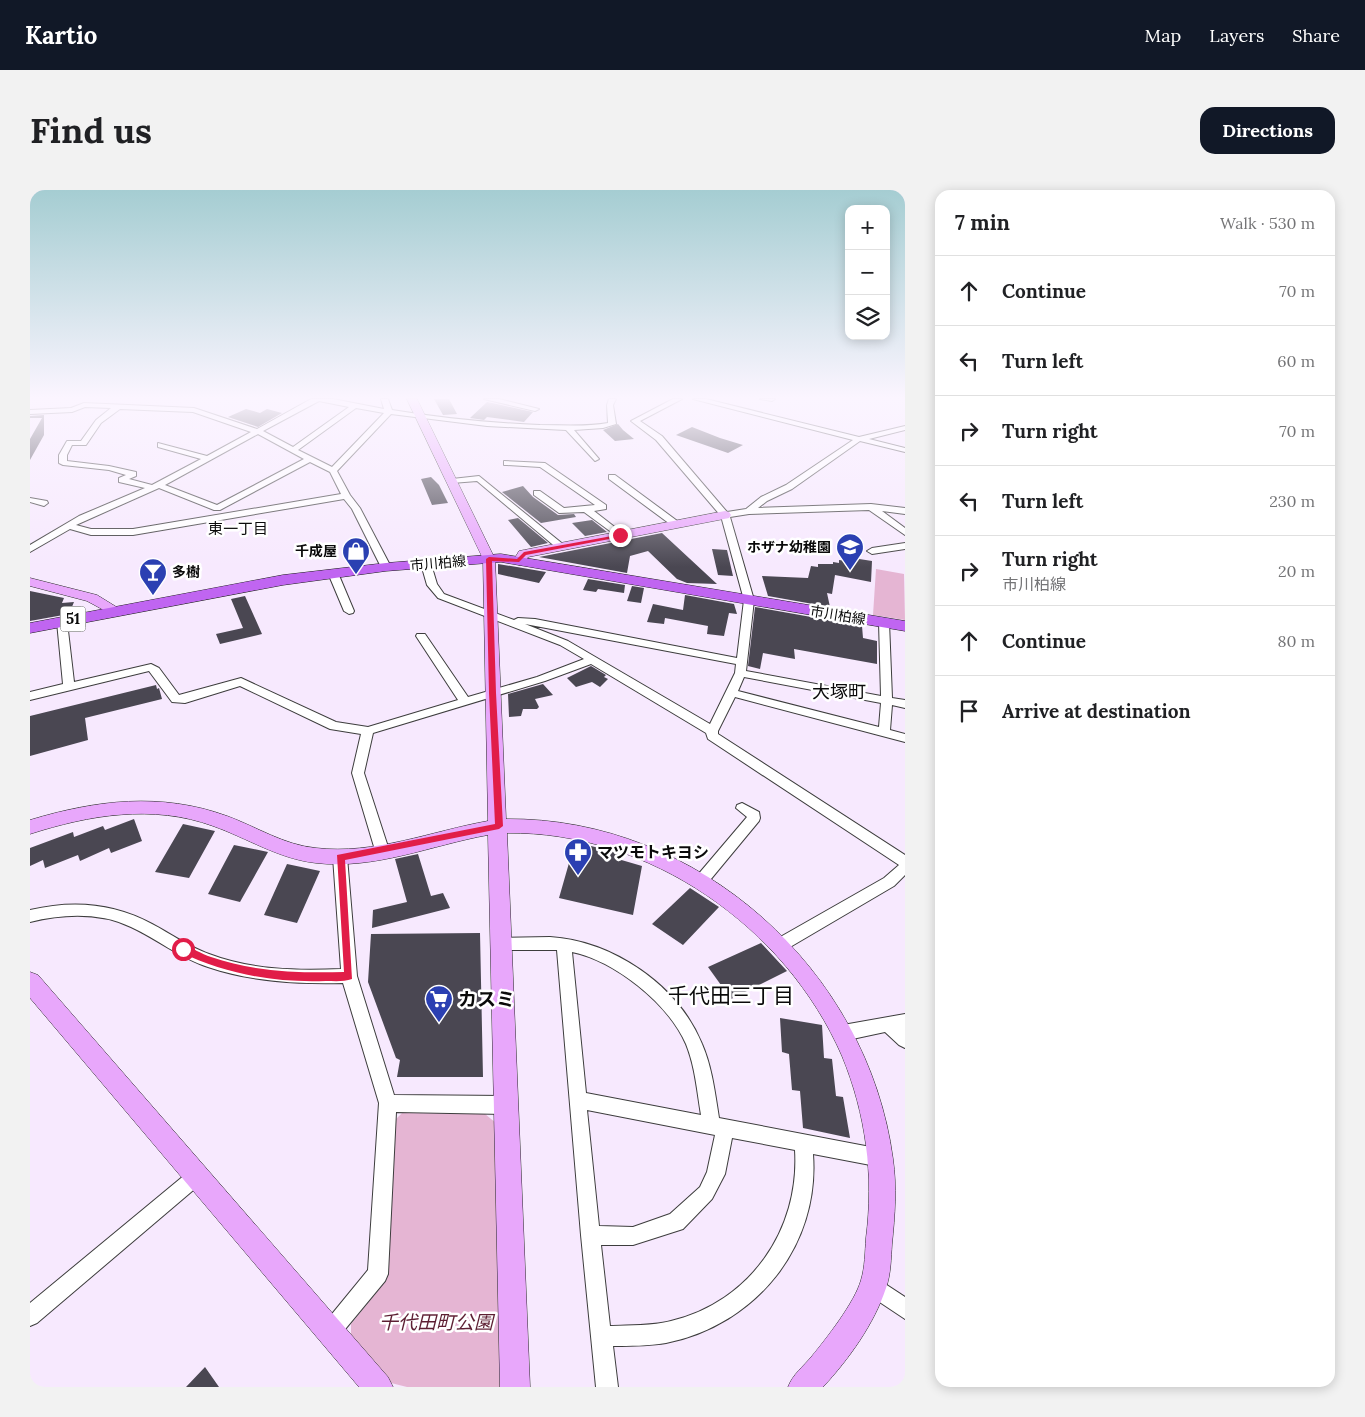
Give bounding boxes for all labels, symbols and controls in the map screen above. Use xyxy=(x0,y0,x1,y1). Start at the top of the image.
text: Kartio xyxy=(25,20,97,51)
text: Map xyxy=(1145,24,1181,47)
text: Layers xyxy=(1209,24,1264,47)
text: Share xyxy=(1292,24,1340,47)
button: Directions xyxy=(1200,107,1335,154)
text: Find us xyxy=(30,108,152,153)
map controls xyxy=(845,205,890,340)
button: + xyxy=(845,205,890,250)
text: 7 min xyxy=(955,209,1010,236)
text: Walk · 530 m xyxy=(1220,213,1315,233)
button: − xyxy=(845,250,890,295)
icon: ahead xyxy=(955,277,983,305)
text: Continue xyxy=(1002,279,1086,303)
text: 70 m xyxy=(1279,281,1315,301)
button: layers xyxy=(845,295,890,340)
icon: left xyxy=(955,347,983,375)
text: Turn left xyxy=(1002,349,1083,373)
text: 60 m xyxy=(1277,351,1315,371)
icon: right xyxy=(955,417,983,445)
text: Turn right xyxy=(1002,419,1098,443)
text: 70 m xyxy=(1279,421,1315,441)
icon: left xyxy=(955,487,983,515)
text: Turn left xyxy=(1002,489,1083,513)
text: 230 m xyxy=(1269,491,1315,511)
district label: 東一丁目 xyxy=(208,519,268,538)
route end xyxy=(609,524,632,547)
school or university icon: ホザナ幼稚園 xyxy=(835,532,865,571)
shop icon: 千成屋 xyxy=(341,536,371,575)
place label: ホザナ幼稚園 xyxy=(747,538,831,556)
place label: 千成屋 xyxy=(295,542,337,560)
text: Turn right xyxy=(1002,547,1098,571)
street label: 市川柏線 xyxy=(409,552,467,574)
bar icon: 多樹 xyxy=(138,557,168,596)
icon: right xyxy=(955,557,983,585)
text: 20 m xyxy=(1278,561,1315,581)
place label: 多樹 xyxy=(172,563,200,581)
text: 市川柏線 xyxy=(1002,574,1066,594)
street label: 市川柏線 xyxy=(809,602,867,628)
road number: 51 xyxy=(60,606,86,632)
icon: ahead xyxy=(955,627,983,655)
text: Continue xyxy=(1002,629,1086,653)
text: 80 m xyxy=(1278,631,1315,651)
district label: 大塚町 xyxy=(812,680,866,703)
icon: arrive xyxy=(955,697,983,725)
text: Arrive at destination xyxy=(1002,699,1191,723)
pharmacy icon: マツモトキヨシ xyxy=(563,837,593,876)
place label: マツモトキヨシ xyxy=(597,842,709,862)
route start xyxy=(172,938,195,961)
district label: 千代田三丁目 xyxy=(668,982,794,1009)
supermarket icon: カスミ xyxy=(424,984,454,1023)
place label: カスミ xyxy=(458,987,515,1011)
park label: 千代田町公園 xyxy=(379,1310,496,1334)

